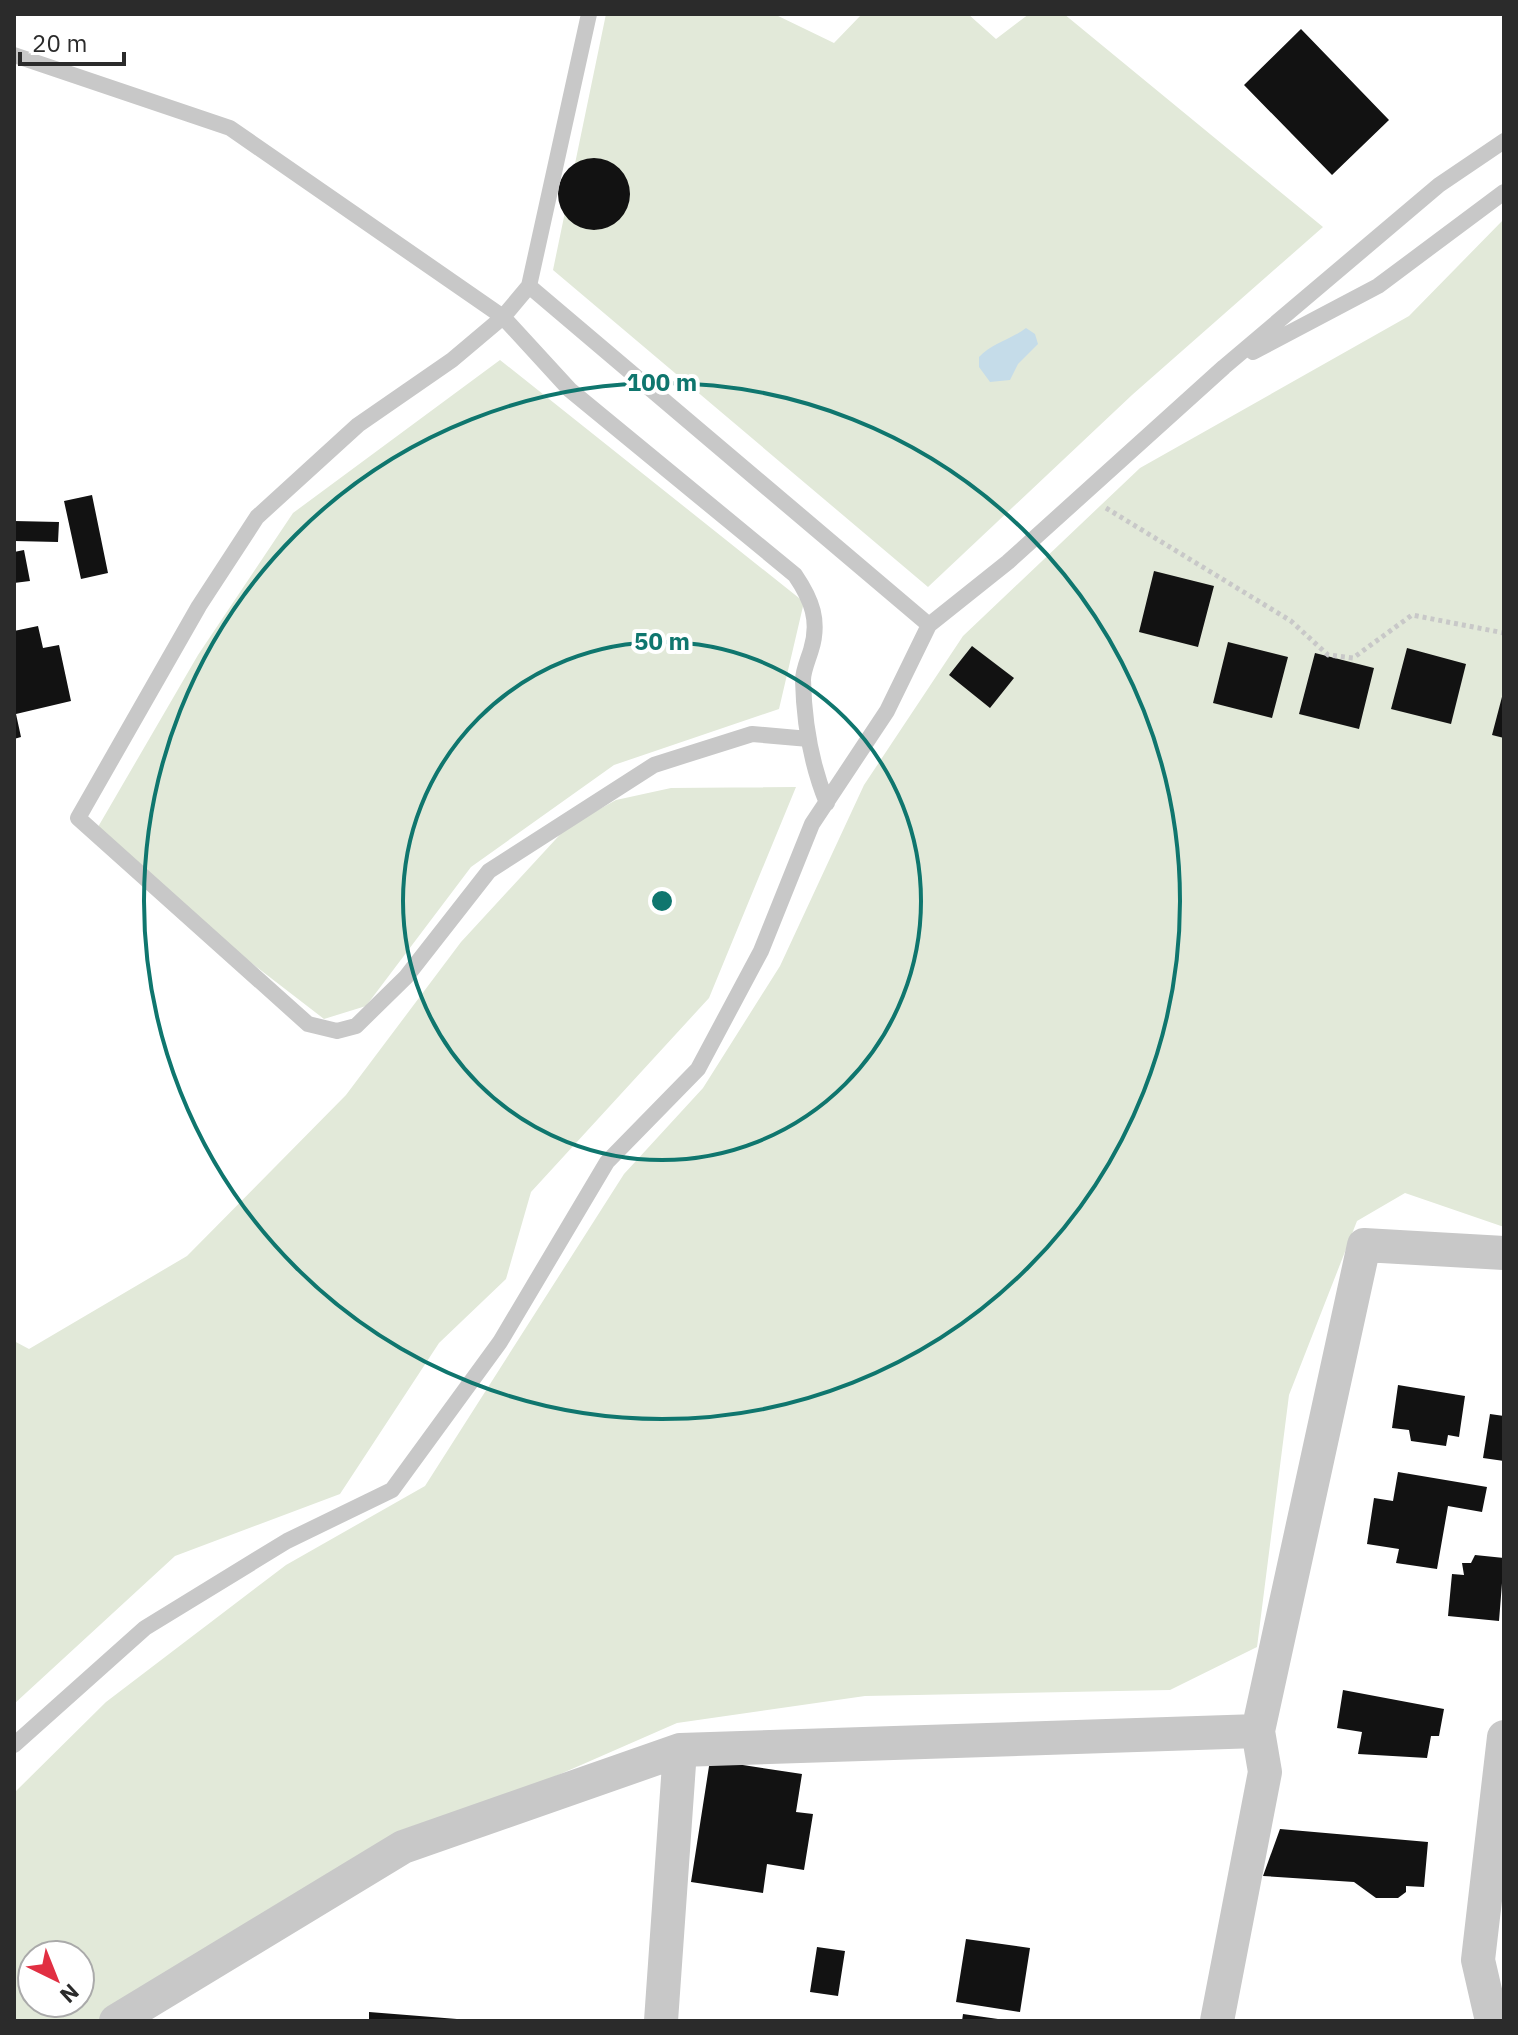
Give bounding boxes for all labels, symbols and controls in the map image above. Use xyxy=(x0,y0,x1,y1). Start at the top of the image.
scale bar xyxy=(20,16,124,66)
text: 20 m xyxy=(32,27,87,59)
text: 100 m xyxy=(627,366,697,398)
text: 50 m xyxy=(634,625,690,657)
centre of rings xyxy=(648,887,676,915)
north arrow xyxy=(16,1939,96,2019)
text: N xyxy=(54,1978,86,2010)

